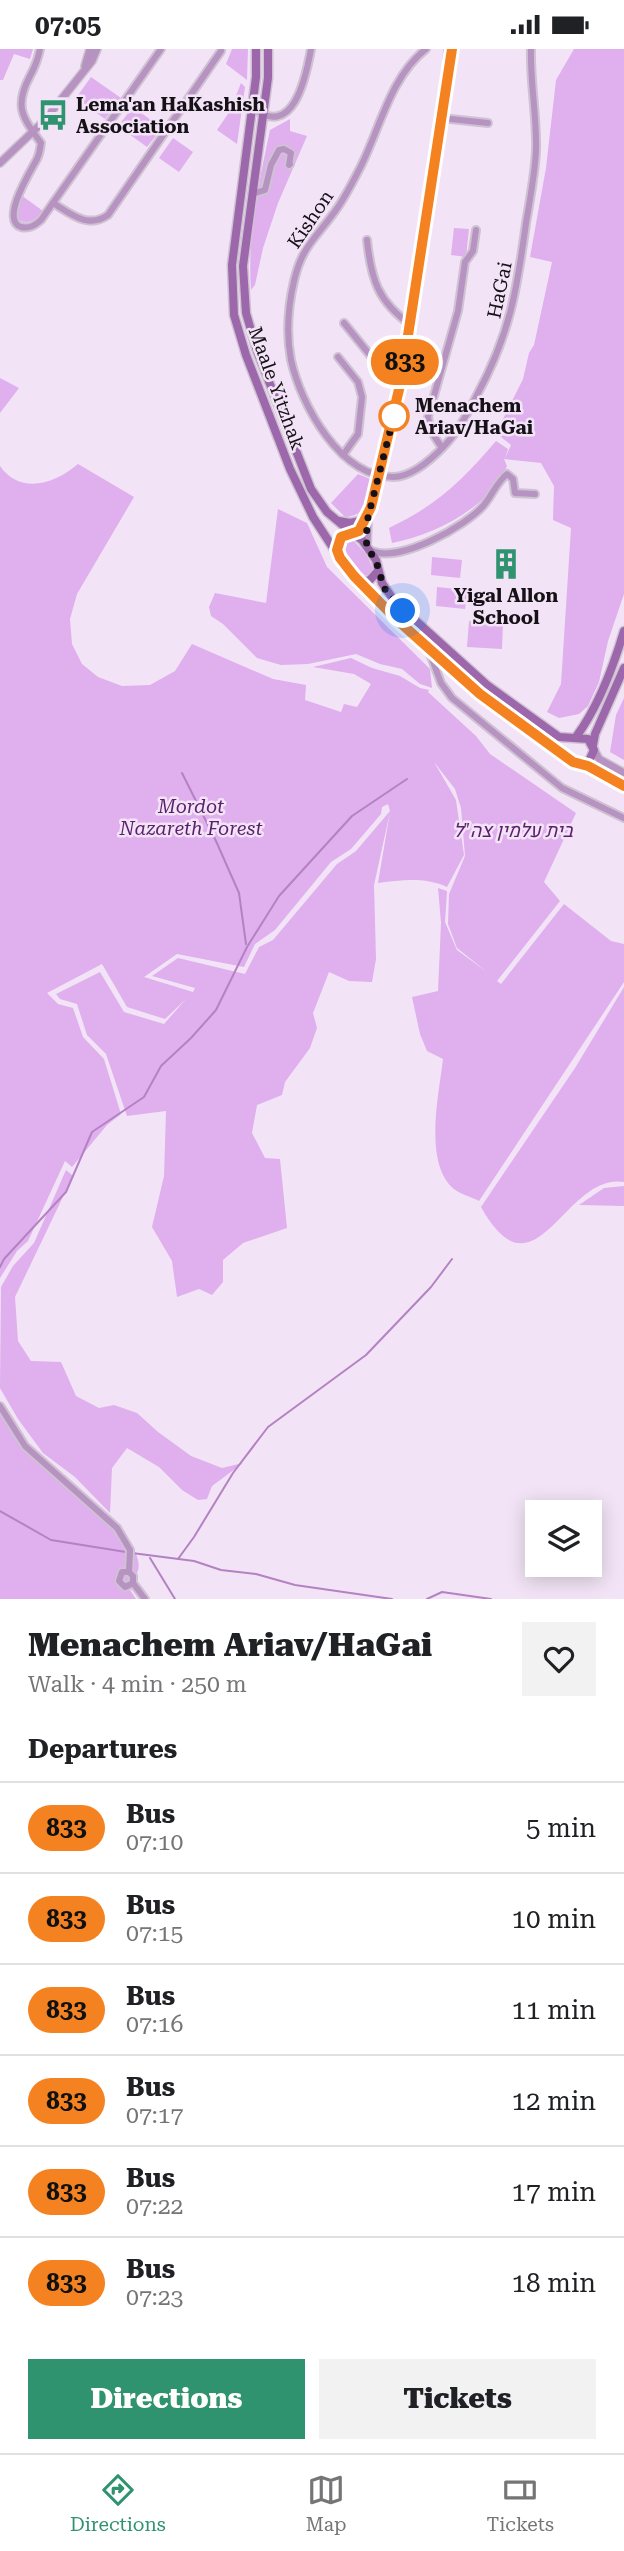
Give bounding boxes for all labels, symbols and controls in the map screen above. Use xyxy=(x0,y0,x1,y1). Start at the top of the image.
text: 07:05 xyxy=(35,10,101,40)
place label: Lema'an HaKashish Association xyxy=(76,93,265,138)
bus stop icon: Lema'an HaKashish Association xyxy=(36,98,70,132)
street label: Kishon xyxy=(283,186,338,253)
street label: HaGai xyxy=(482,260,517,321)
street label: Maale Yitzhak xyxy=(244,323,309,453)
line badge: 833 xyxy=(365,339,445,385)
text: 833 xyxy=(385,348,425,376)
place label: Menachem Ariav/HaGai xyxy=(415,394,533,439)
marker: Menachem Ariav/HaGai xyxy=(379,401,409,431)
building icon: Yigal Allon School xyxy=(489,547,523,581)
place label: Yigal Allon School xyxy=(454,584,559,629)
your location xyxy=(385,593,420,628)
park label: Mordot Nazareth Forest xyxy=(118,795,263,840)
park label: בית עלמין צה"ל xyxy=(453,819,574,842)
map controls xyxy=(525,1500,602,1577)
button: layers xyxy=(525,1500,602,1577)
button: heart xyxy=(522,1622,596,1696)
text: Menachem Ariav/HaGai xyxy=(28,1625,432,1664)
text: Walk · 4 min · 250 m xyxy=(28,1671,247,1698)
text: Departures xyxy=(28,1734,177,1764)
text: Bus xyxy=(126,1799,175,1829)
text: 5 min xyxy=(526,1813,596,1843)
text: 833 xyxy=(46,1814,87,1842)
text: 07:10 xyxy=(126,1829,183,1856)
text: Bus xyxy=(126,1890,175,1920)
text: 10 min xyxy=(512,1904,596,1934)
text: 833 xyxy=(46,1905,87,1933)
text: 07:15 xyxy=(126,1920,183,1947)
text: Bus xyxy=(126,1981,175,2011)
text: 11 min xyxy=(512,1995,596,2025)
text: 833 xyxy=(46,1996,87,2024)
text: 07:16 xyxy=(126,2011,183,2038)
text: Bus xyxy=(126,2072,175,2102)
text: 12 min xyxy=(512,2086,596,2116)
text: 833 xyxy=(46,2087,87,2115)
text: 07:17 xyxy=(126,2102,183,2129)
text: Bus xyxy=(126,2163,175,2193)
text: 17 min xyxy=(512,2177,596,2207)
text: 833 xyxy=(46,2178,87,2206)
text: 07:22 xyxy=(126,2193,183,2220)
text: Bus xyxy=(126,2254,175,2284)
text: 18 min xyxy=(512,2268,596,2298)
text: 833 xyxy=(46,2269,87,2297)
text: 07:23 xyxy=(126,2284,183,2311)
button: Directions xyxy=(28,2359,305,2439)
button: Tickets xyxy=(319,2359,596,2439)
tab: Directions xyxy=(70,2471,166,2536)
tab: Map xyxy=(306,2471,346,2536)
tab: Tickets xyxy=(487,2471,554,2536)

